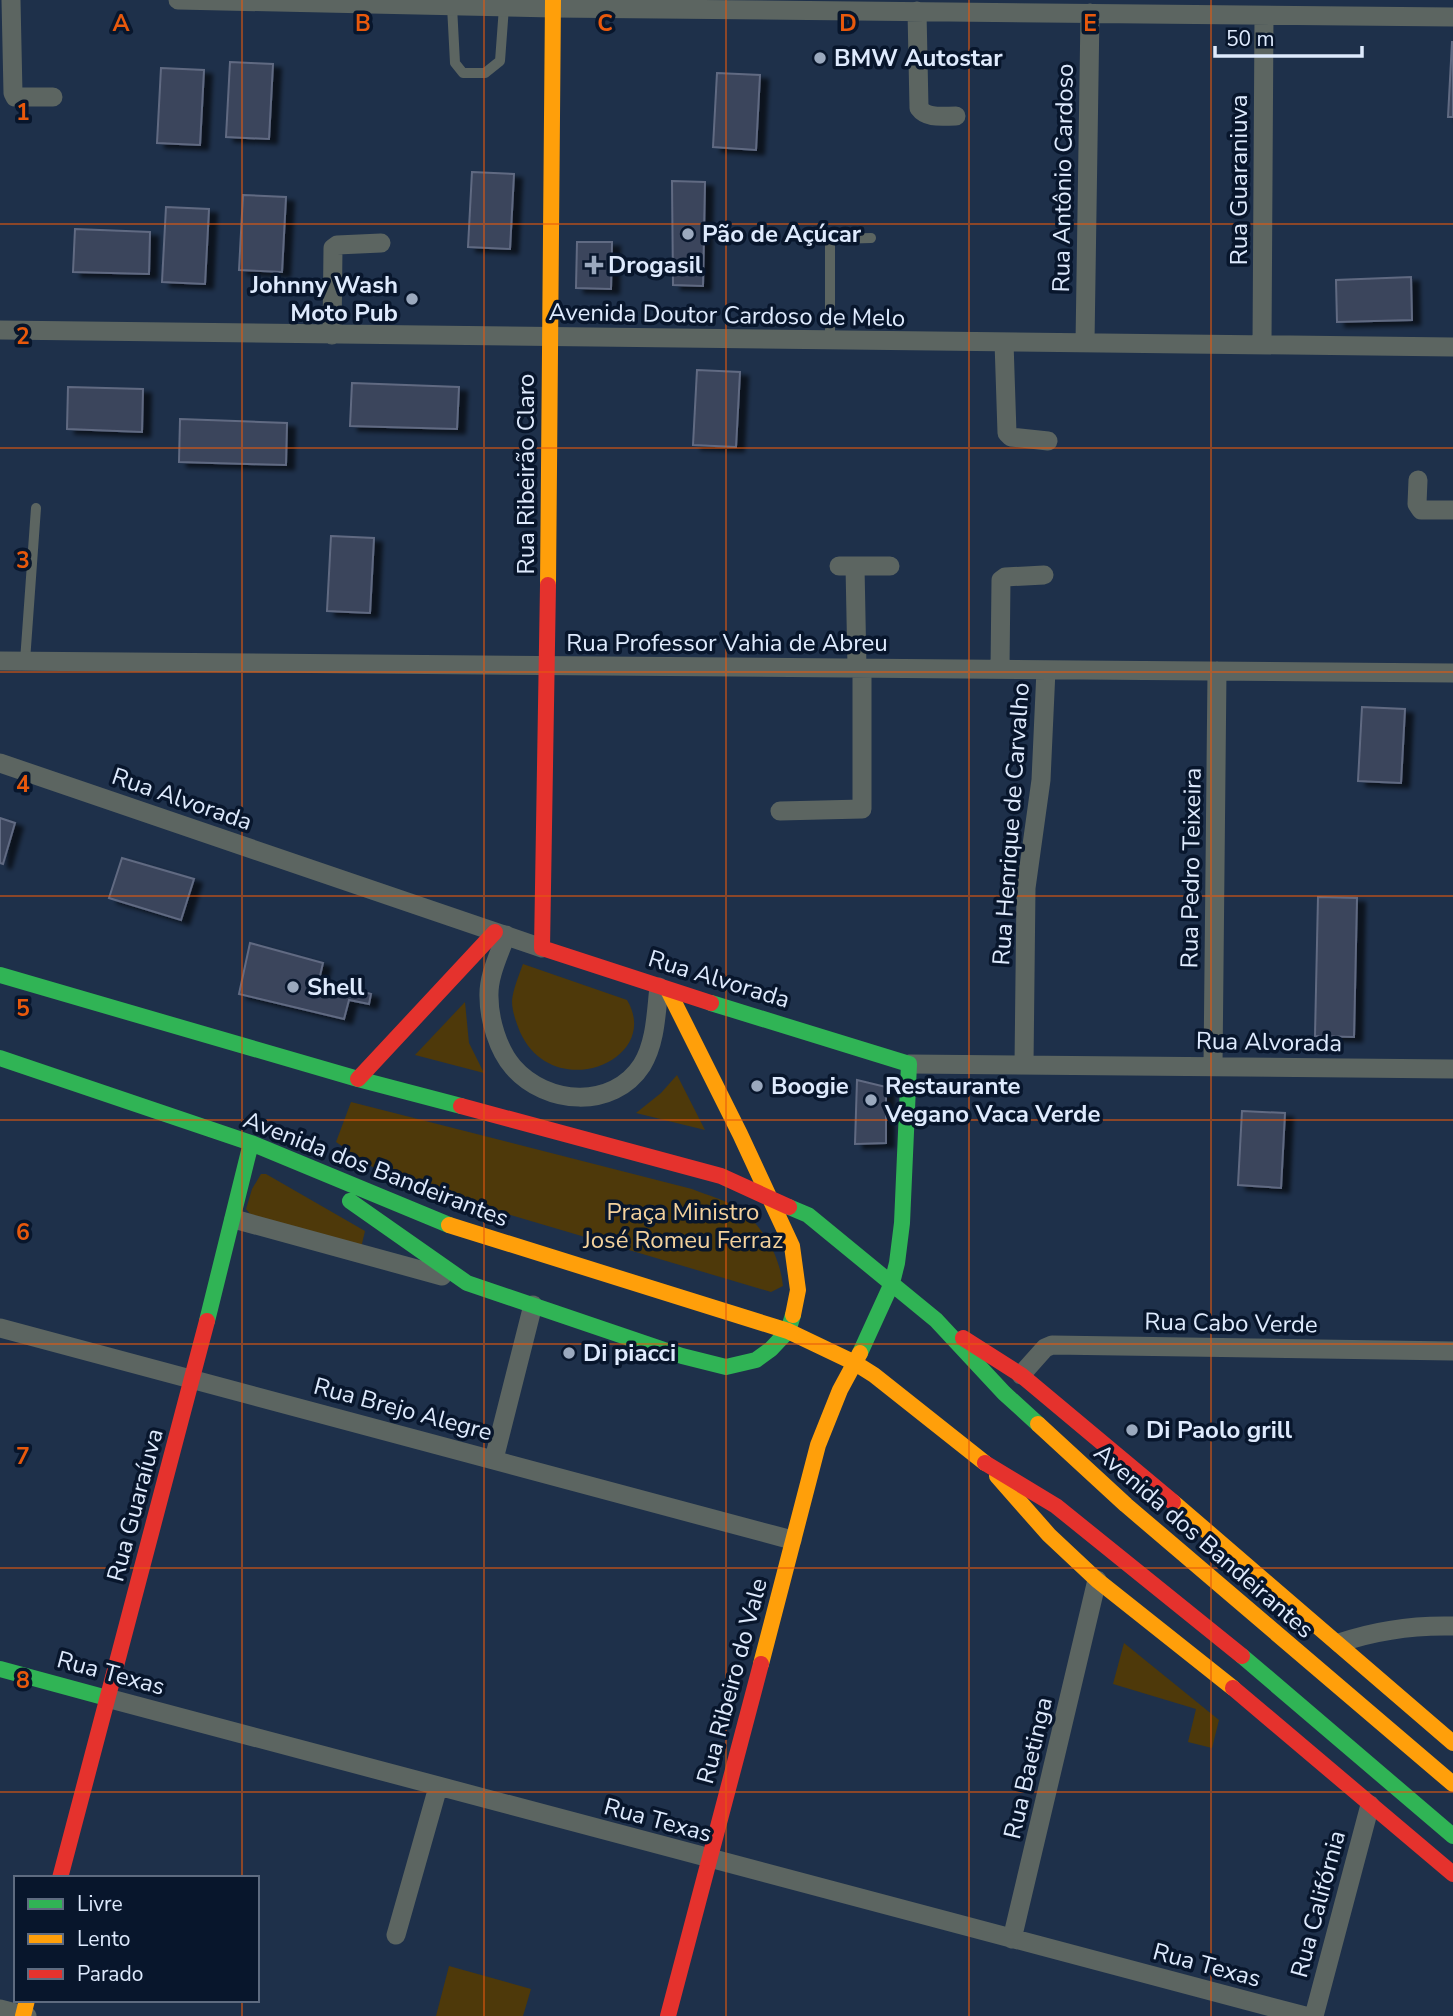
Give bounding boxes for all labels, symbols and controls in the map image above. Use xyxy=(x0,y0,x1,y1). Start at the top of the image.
text: A xyxy=(112,8,130,39)
text: B xyxy=(355,8,371,39)
text: C xyxy=(597,8,613,39)
text: D xyxy=(839,8,857,39)
text: E xyxy=(1083,8,1097,39)
scale bar xyxy=(1215,14,1362,58)
text: 50 m xyxy=(1226,25,1275,53)
place label: BMW Autostar xyxy=(834,42,1003,74)
marker: BMW Autostar xyxy=(812,50,828,66)
street label: Rua Antônio Cardoso xyxy=(1045,63,1081,293)
street label: Rua Guaraniuva xyxy=(1223,95,1255,265)
text: 1 xyxy=(16,97,30,128)
place label: Pão de Açúcar xyxy=(702,218,862,250)
marker: Pão de Açúcar xyxy=(680,226,696,242)
place label: Drogasil xyxy=(608,249,703,281)
marker: Drogasil xyxy=(586,257,602,273)
place label: Johnny Wash Moto Pub xyxy=(249,269,398,329)
marker: Johnny Wash Moto Pub xyxy=(404,291,420,307)
street label: Avenida Doutor Cardoso de Melo xyxy=(548,296,906,334)
text: 2 xyxy=(16,321,30,352)
street label: Rua Ribeirão Claro xyxy=(510,374,542,574)
text: 3 xyxy=(16,545,30,576)
street label: Rua Professor Vahia de Abreu xyxy=(566,627,888,659)
street label: Rua Henrique de Carvalho xyxy=(985,682,1037,966)
street label: Rua Alvorada xyxy=(108,760,256,838)
street label: Rua Pedro Teixeira xyxy=(1173,767,1209,969)
text: 4 xyxy=(16,769,30,800)
street label: Rua Alvorada xyxy=(644,942,794,1016)
place label: Shell xyxy=(307,971,365,1003)
marker: Shell xyxy=(285,979,301,995)
text: 5 xyxy=(16,993,30,1024)
street label: Rua Alvorada xyxy=(1196,1025,1342,1059)
place label: Boogie xyxy=(771,1070,849,1102)
place label: Restaurante Vegano Vaca Verde xyxy=(884,1070,1100,1130)
marker: Boogie xyxy=(749,1078,765,1094)
marker: Restaurante Vegano Vaca Verde xyxy=(863,1092,879,1108)
street label: Avenida dos Bandeirantes xyxy=(239,1104,513,1234)
park label: Praça Ministro José Romeu Ferraz xyxy=(582,1196,783,1256)
text: 6 xyxy=(16,1217,30,1248)
street label: Rua Cabo Verde xyxy=(1144,1305,1318,1341)
place label: Di piacci xyxy=(583,1337,676,1369)
marker: Di piacci xyxy=(561,1345,577,1361)
street label: Rua Brejo Alegre xyxy=(310,1370,496,1448)
place label: Di Paolo grill xyxy=(1146,1414,1292,1446)
marker: Di Paolo grill xyxy=(1124,1422,1140,1438)
street label: Rua Guaraíuva xyxy=(99,1425,171,1585)
street label: Avenida dos Bandeirantes xyxy=(1087,1437,1321,1645)
text: 7 xyxy=(16,1441,30,1472)
street label: Rua Ribeiro do Vale xyxy=(689,1575,775,1787)
street label: Rua Texas xyxy=(54,1643,168,1703)
text: 8 xyxy=(16,1665,30,1696)
street label: Rua Baetinga xyxy=(996,1694,1060,1842)
street label: Rua Texas xyxy=(601,1790,715,1850)
street label: Rua Califórnia xyxy=(1283,1827,1353,1981)
legend xyxy=(14,1876,259,2002)
text: Livre xyxy=(77,1890,123,1918)
text: Lento xyxy=(77,1925,130,1953)
street label: Rua Texas xyxy=(1150,1935,1264,1995)
text: Parado xyxy=(77,1960,143,1988)

